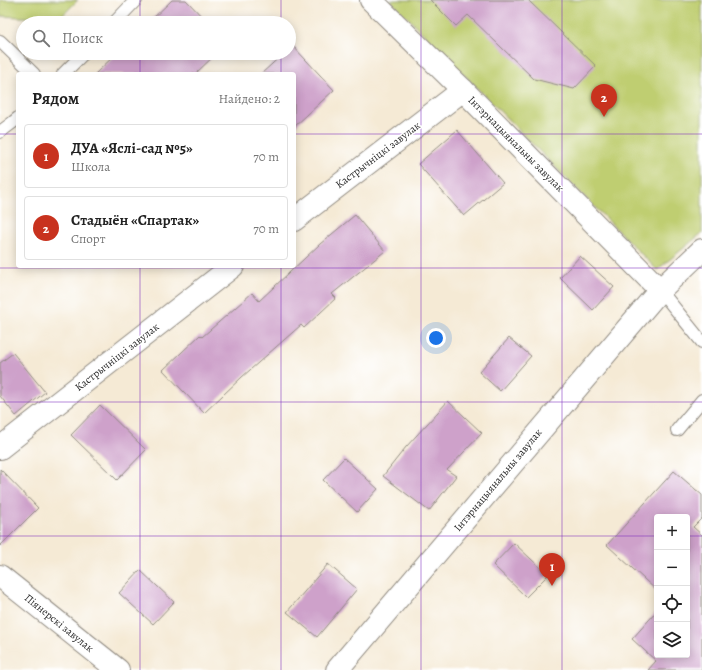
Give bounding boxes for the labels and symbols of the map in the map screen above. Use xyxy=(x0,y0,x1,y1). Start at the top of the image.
pin: 2 xyxy=(591,84,617,117)
street label: Інтэрнацыянальны завулак xyxy=(465,93,568,196)
street label: Кастрычніцкі завулак xyxy=(332,118,424,192)
street label: Кастрычніцкі завулак xyxy=(72,319,162,395)
your location xyxy=(426,328,446,348)
street label: Інтэрнацыянальны завулак xyxy=(450,425,546,535)
pin: 1 xyxy=(539,553,565,586)
street label: Піянерскі завулак xyxy=(21,590,97,656)

